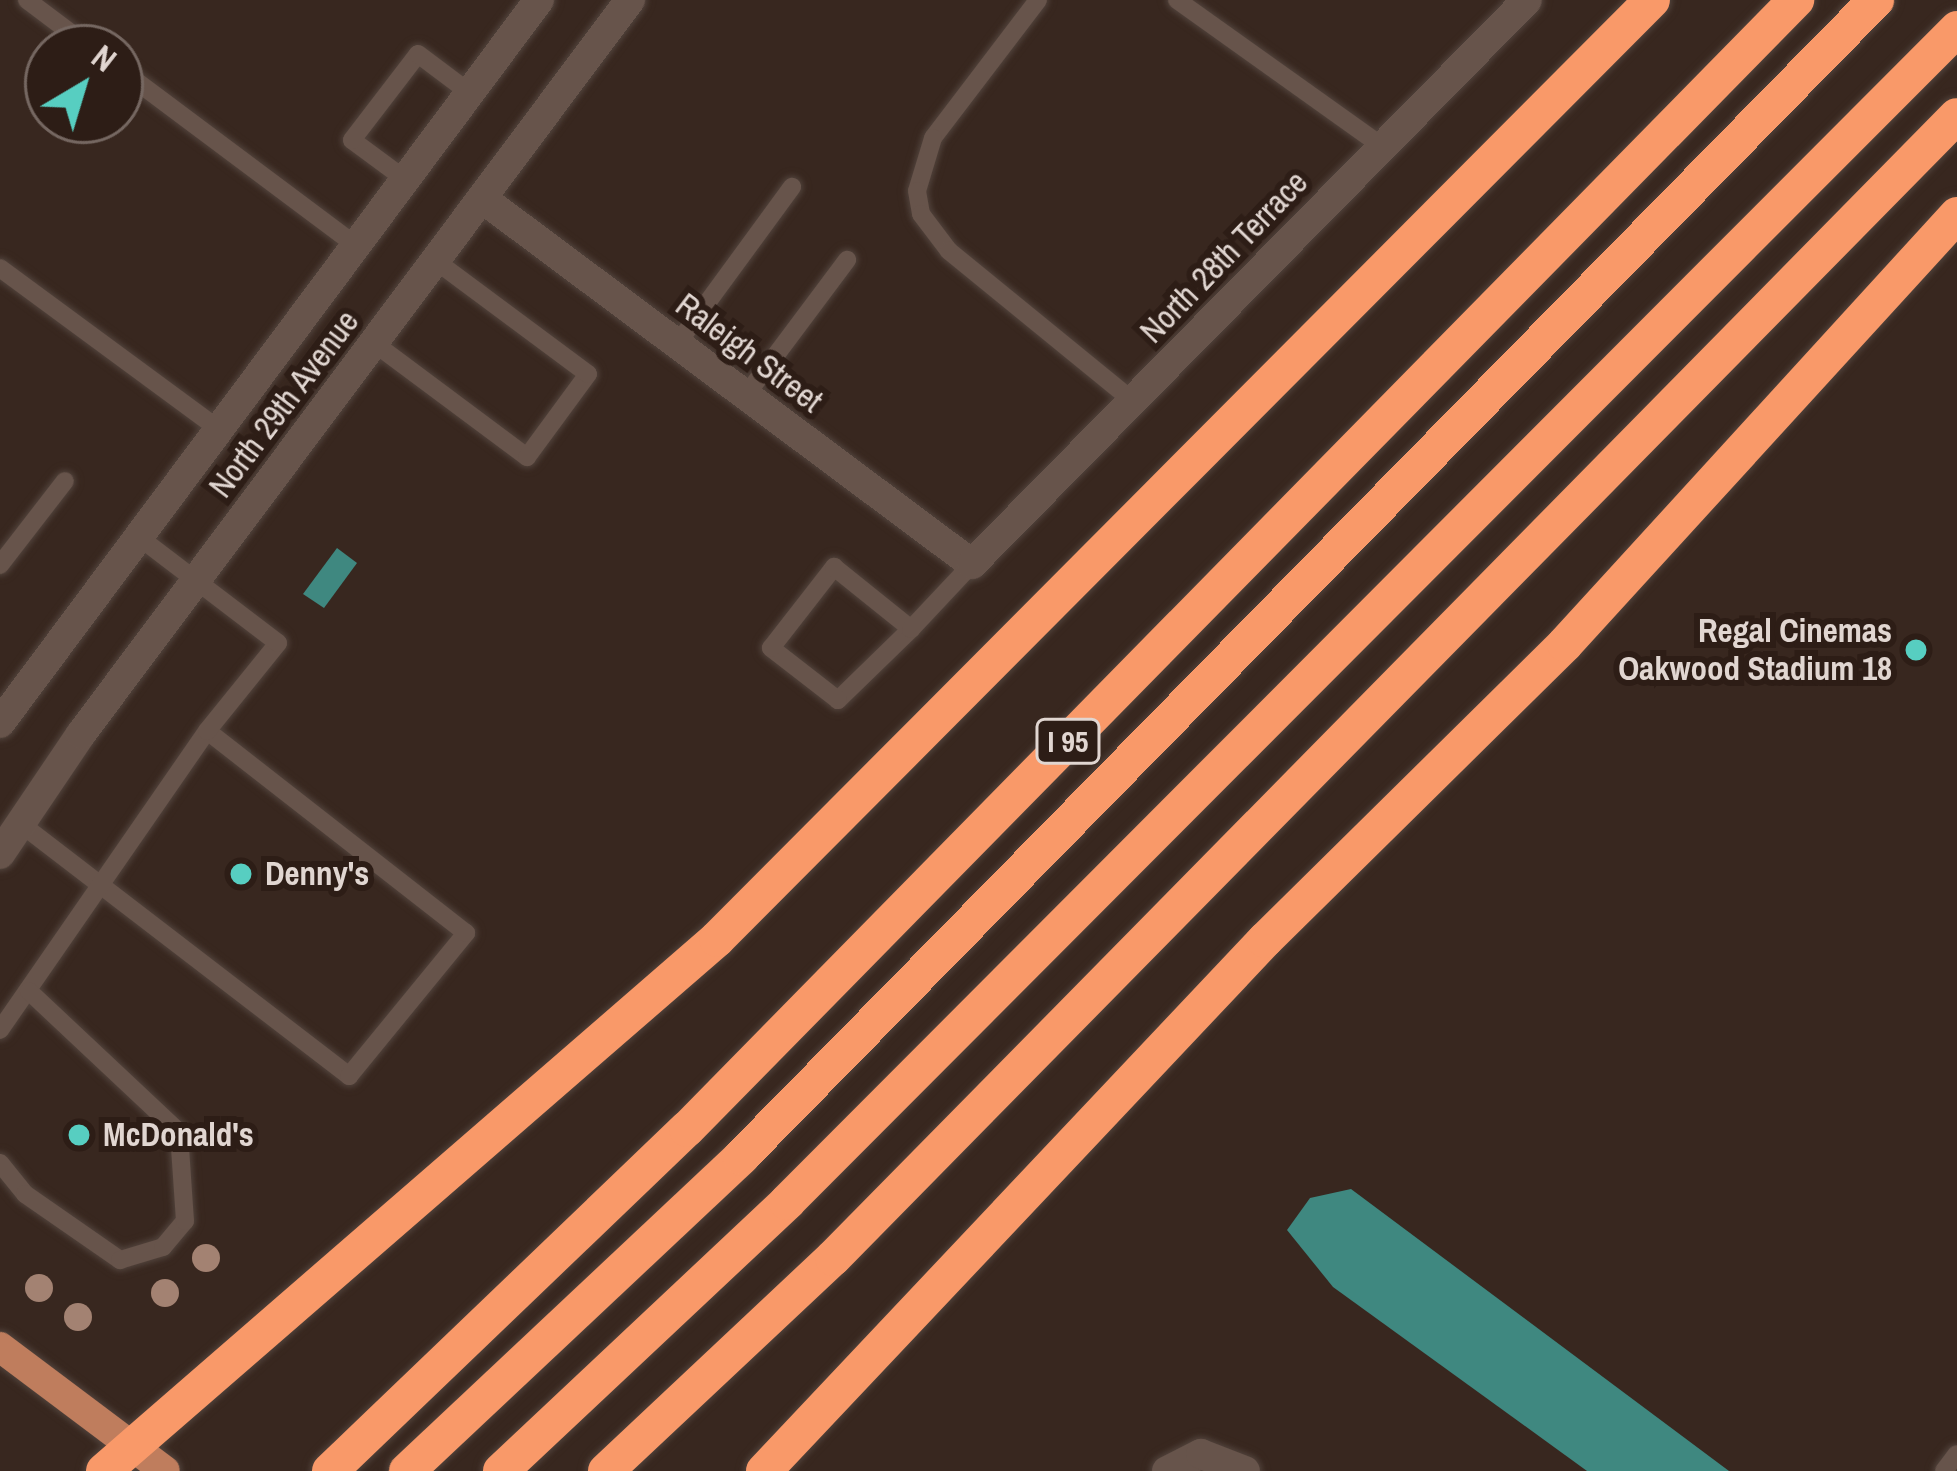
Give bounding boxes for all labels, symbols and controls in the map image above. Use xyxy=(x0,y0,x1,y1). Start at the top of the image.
north arrow xyxy=(24,24,144,144)
text: N xyxy=(83,35,126,81)
street label: North 28th Terrace xyxy=(1132,163,1316,351)
street label: Raleigh Street xyxy=(668,285,830,421)
street label: North 29th Avenue xyxy=(200,302,368,506)
place label: Regal Cinemas Oakwood Stadium 18 xyxy=(1618,611,1892,689)
marker: Regal Cinemas Oakwood Stadium 18 xyxy=(1903,637,1929,663)
road number: I 95 xyxy=(1035,717,1101,765)
place label: Denny's xyxy=(265,854,369,894)
marker: Denny's xyxy=(228,861,254,887)
place label: McDonald's xyxy=(103,1115,254,1155)
marker: McDonald's xyxy=(66,1122,92,1148)

